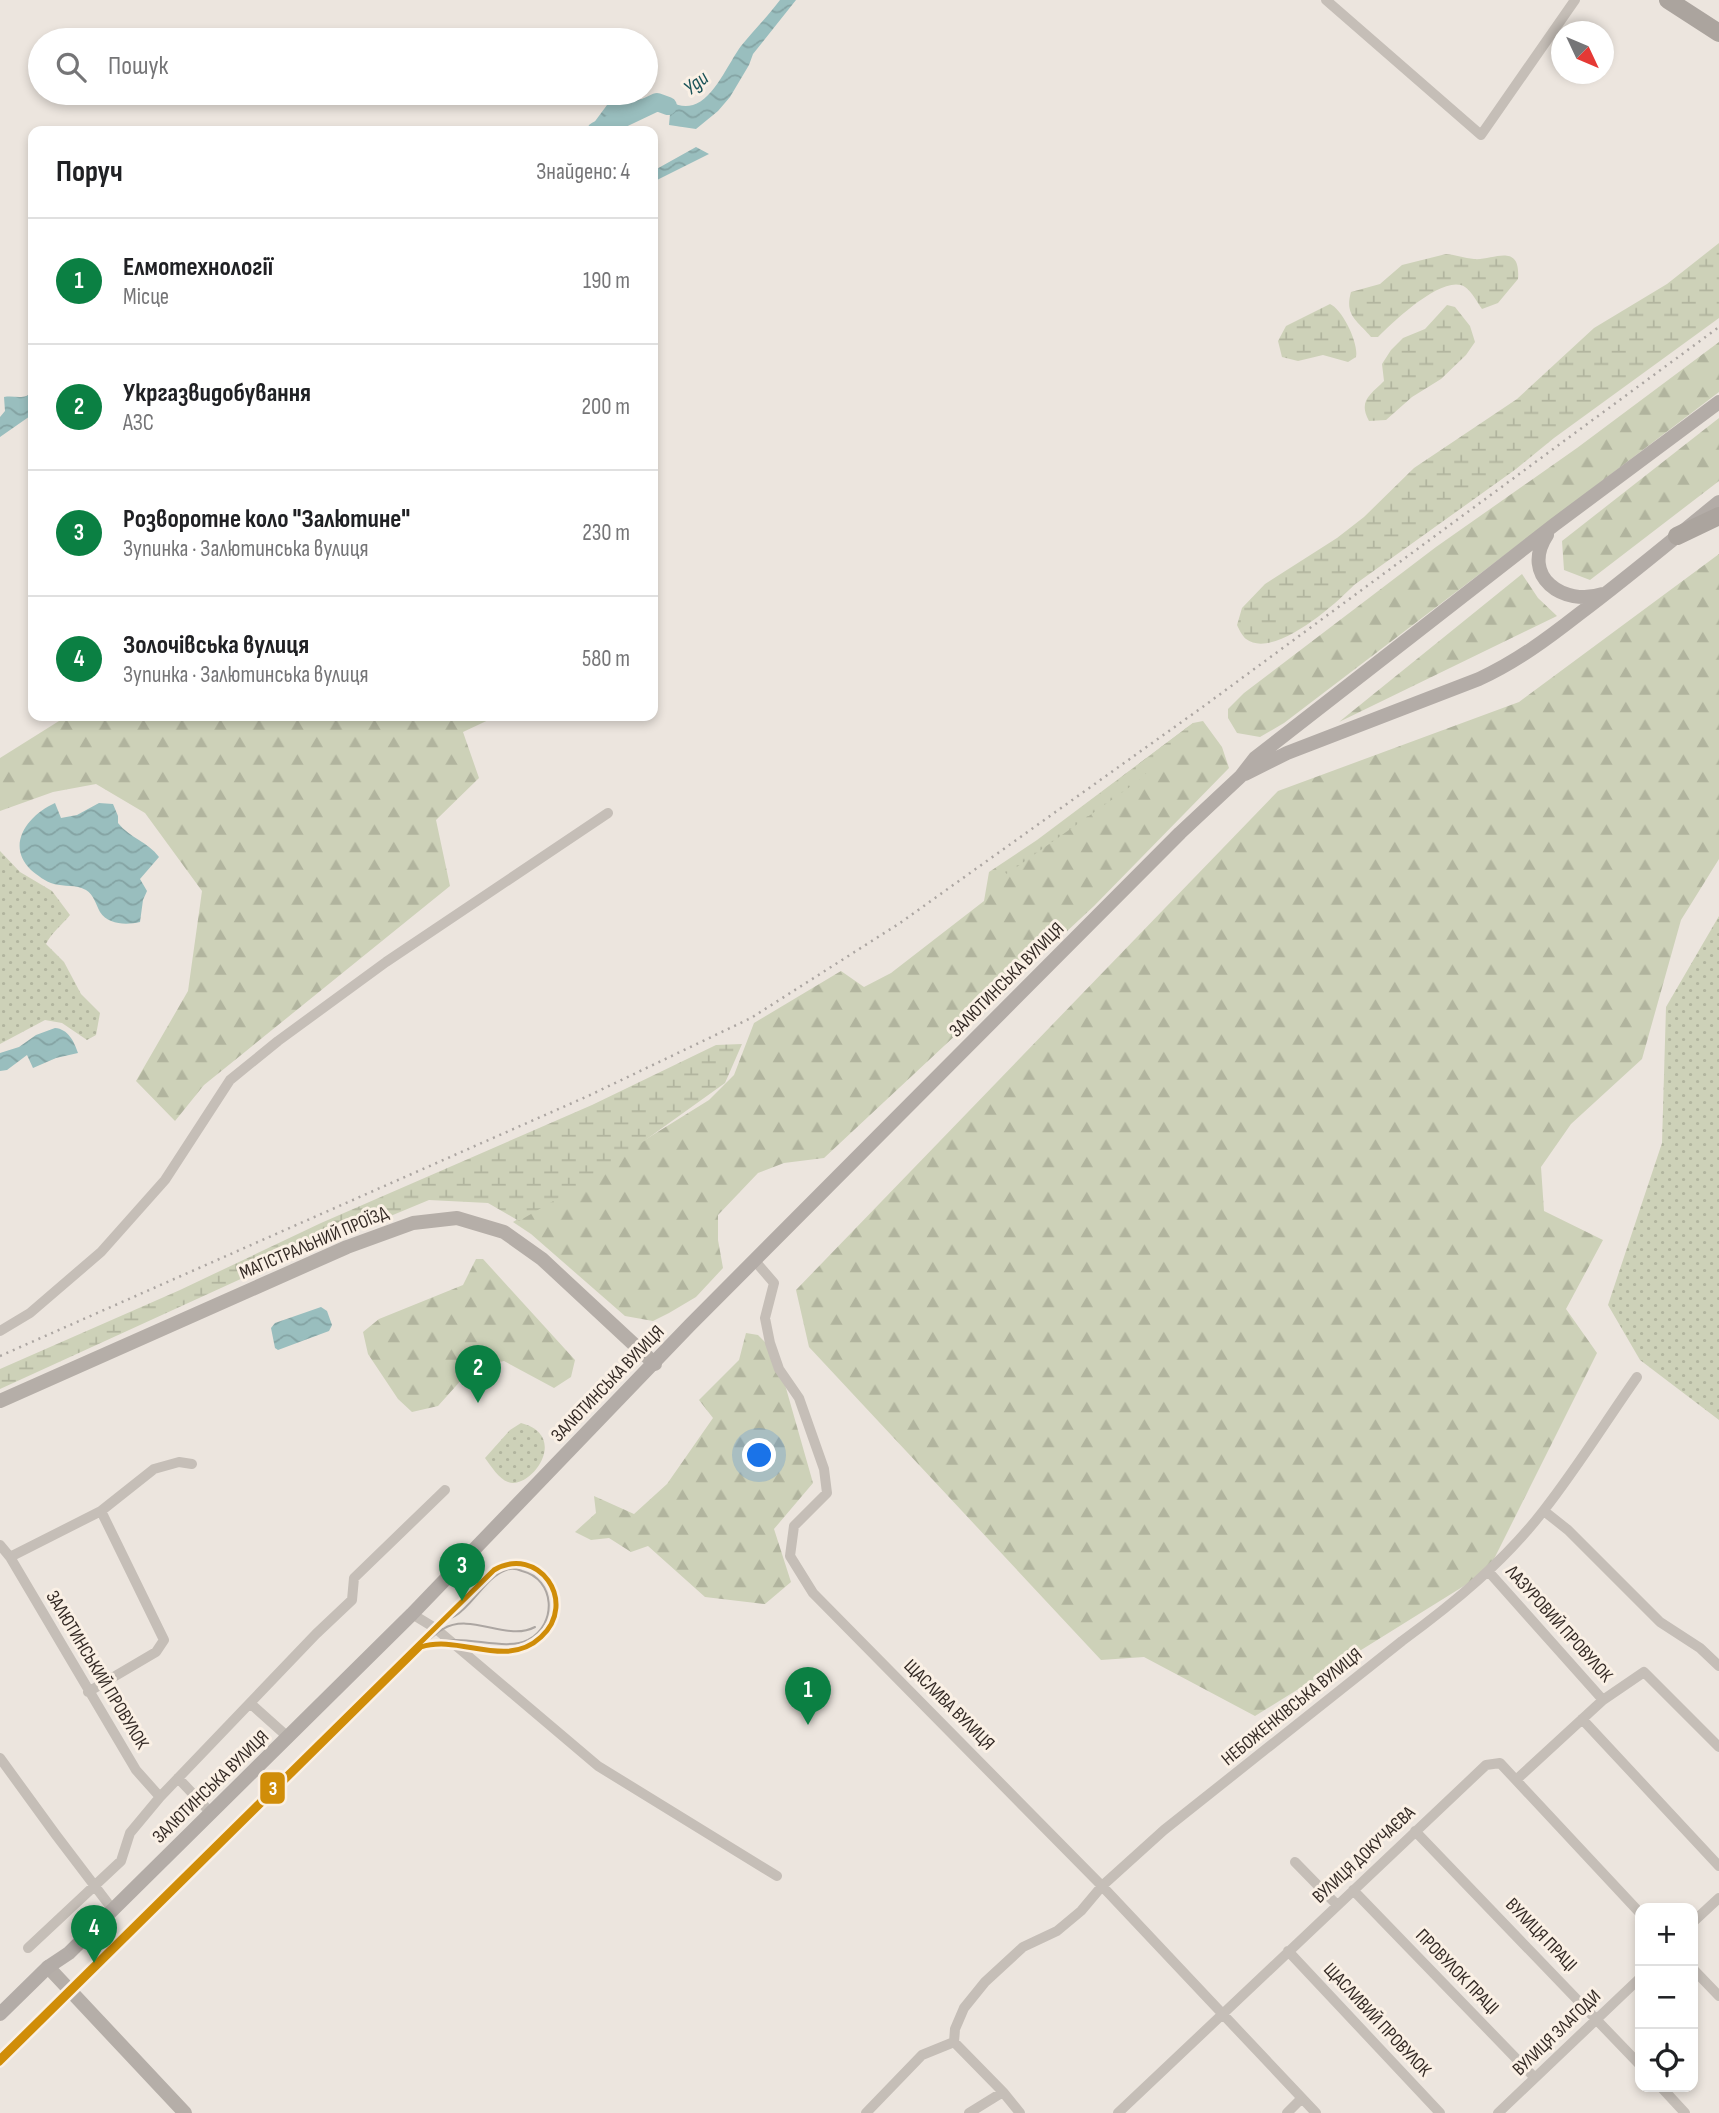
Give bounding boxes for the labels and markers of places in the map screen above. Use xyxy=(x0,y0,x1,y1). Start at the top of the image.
pin: 2 xyxy=(455,1345,501,1403)
pin: 3 xyxy=(439,1543,485,1601)
pin: 1 xyxy=(785,1667,831,1725)
pin: 4 xyxy=(71,1905,117,1963)

